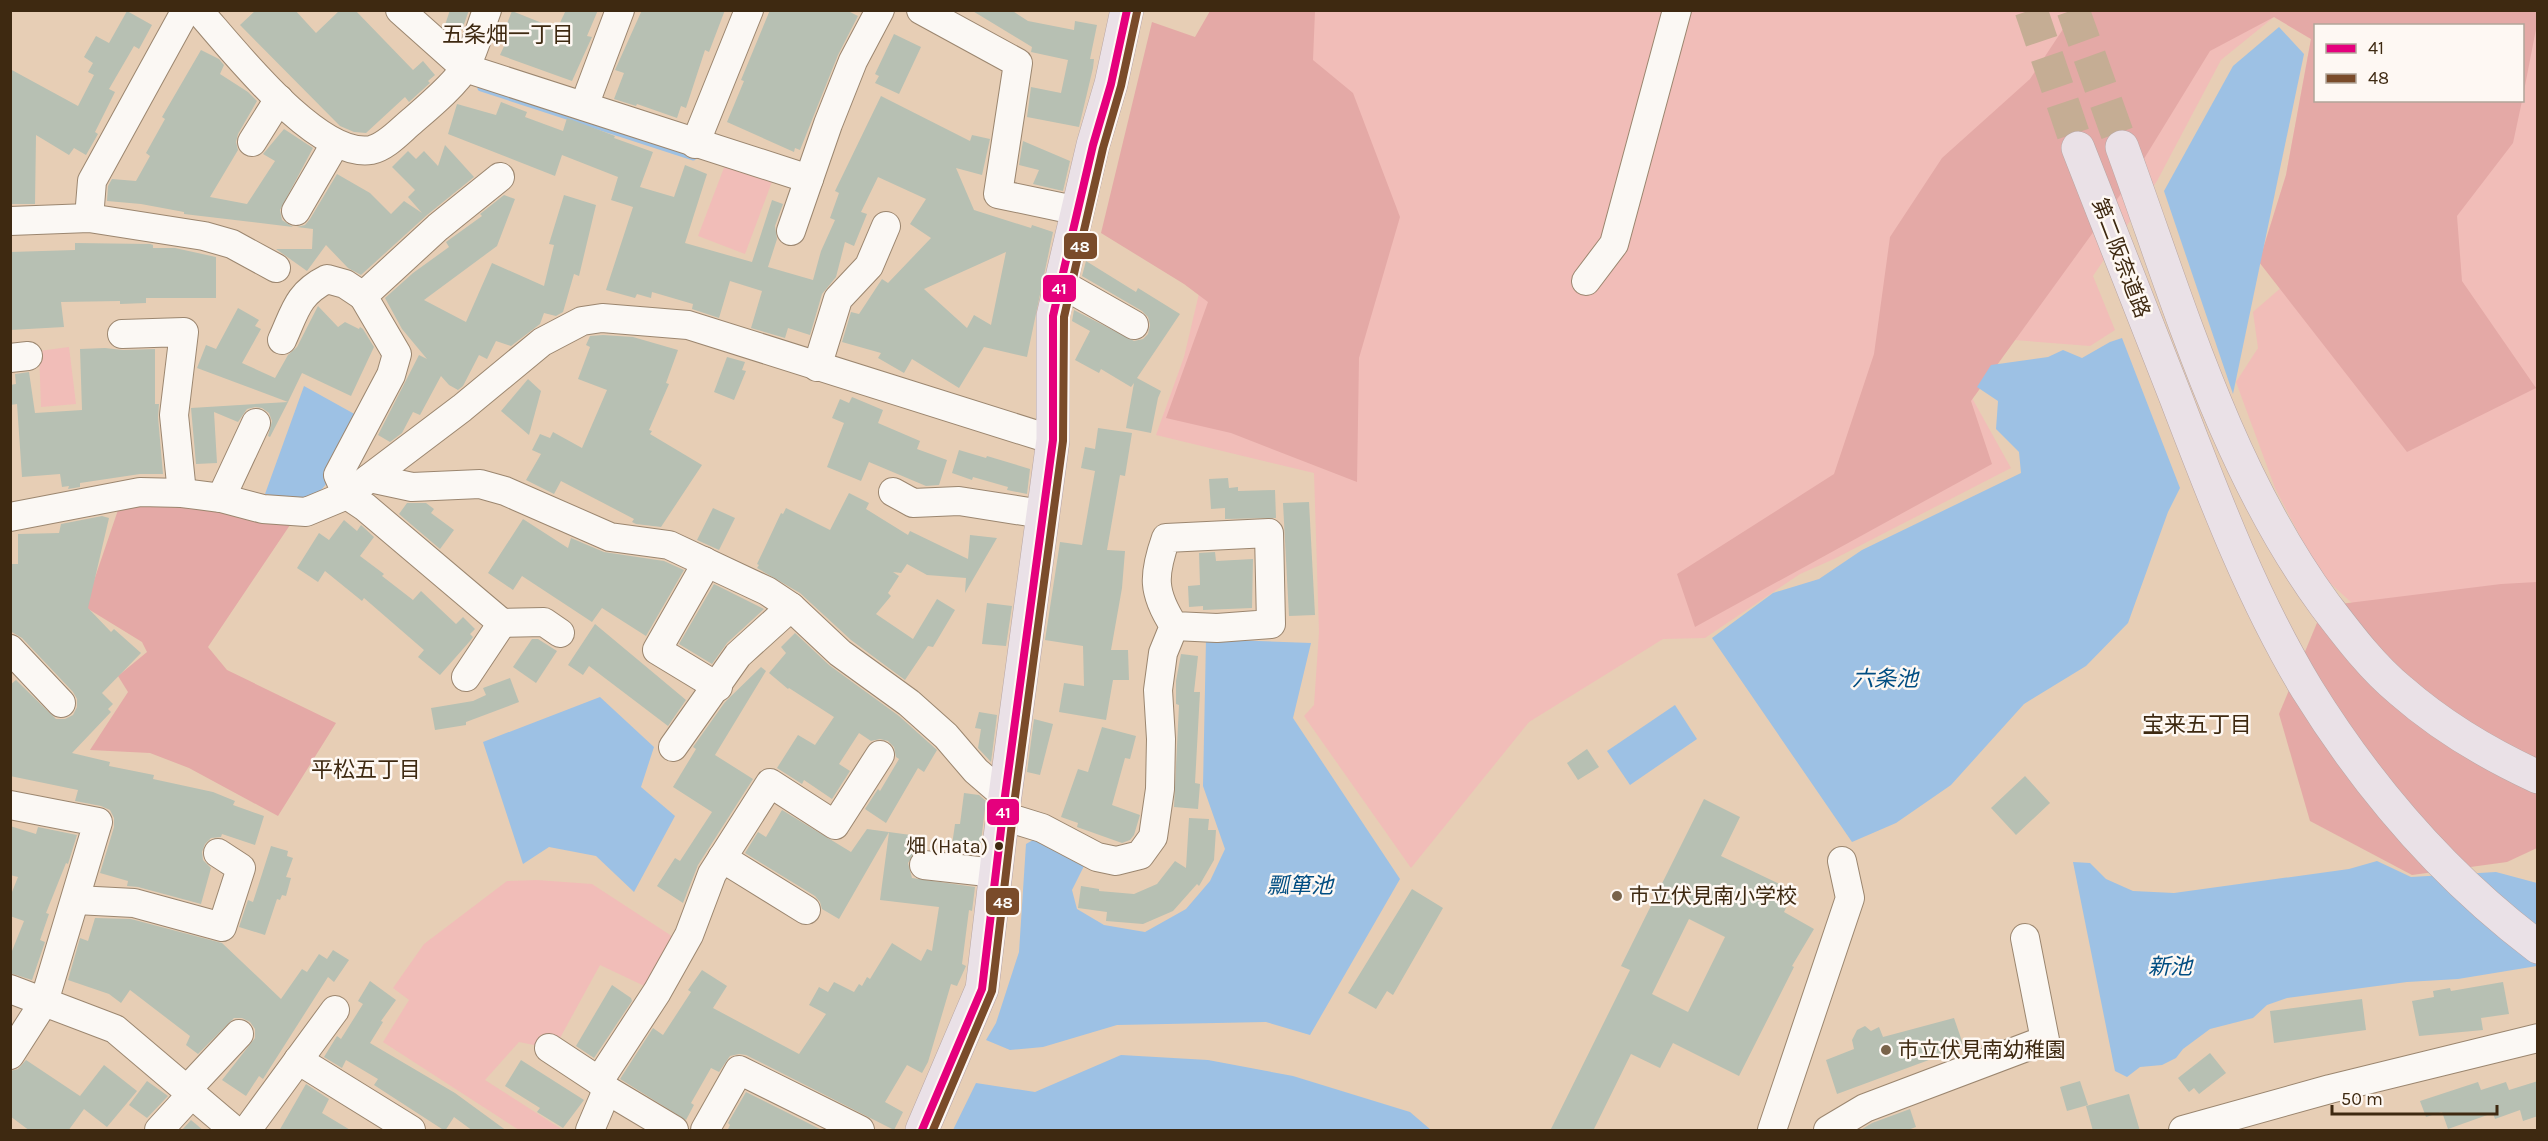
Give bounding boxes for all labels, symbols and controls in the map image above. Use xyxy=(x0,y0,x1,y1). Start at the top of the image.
district label: 五条畑一丁目 xyxy=(442,22,574,48)
legend xyxy=(2314,24,2524,102)
text: 41 xyxy=(2368,37,2384,59)
text: 48 xyxy=(2368,67,2389,89)
street label: 第二阪奈道路 xyxy=(2087,195,2155,321)
line badge: 48 xyxy=(1063,232,1098,260)
text: 48 xyxy=(1070,237,1090,256)
line badge: 41 xyxy=(1042,274,1077,303)
text: 41 xyxy=(1051,279,1067,298)
water label: 六条池 xyxy=(1852,666,1920,692)
district label: 宝来五丁目 xyxy=(2142,712,2252,738)
district label: 平松五丁目 xyxy=(311,757,421,783)
line badge: 41 xyxy=(986,798,1020,826)
text: 41 xyxy=(995,803,1011,822)
place label: 畑 (Hata) xyxy=(906,835,988,858)
marker: 畑 (Hata) xyxy=(993,840,1005,852)
water label: 瓢箪池 xyxy=(1267,873,1335,899)
place label: 市立伏見南小学校 xyxy=(1629,884,1797,908)
line badge: 48 xyxy=(985,887,1020,916)
marker: 市立伏見南小学校 xyxy=(1610,889,1624,903)
text: 48 xyxy=(993,893,1013,912)
water label: 新池 xyxy=(2148,954,2194,980)
place label: 市立伏見南幼稚園 xyxy=(1898,1038,2066,1062)
marker: 市立伏見南幼稚園 xyxy=(1879,1043,1893,1057)
scale bar xyxy=(2332,1078,2497,1116)
text: 50 m xyxy=(2341,1088,2383,1110)

